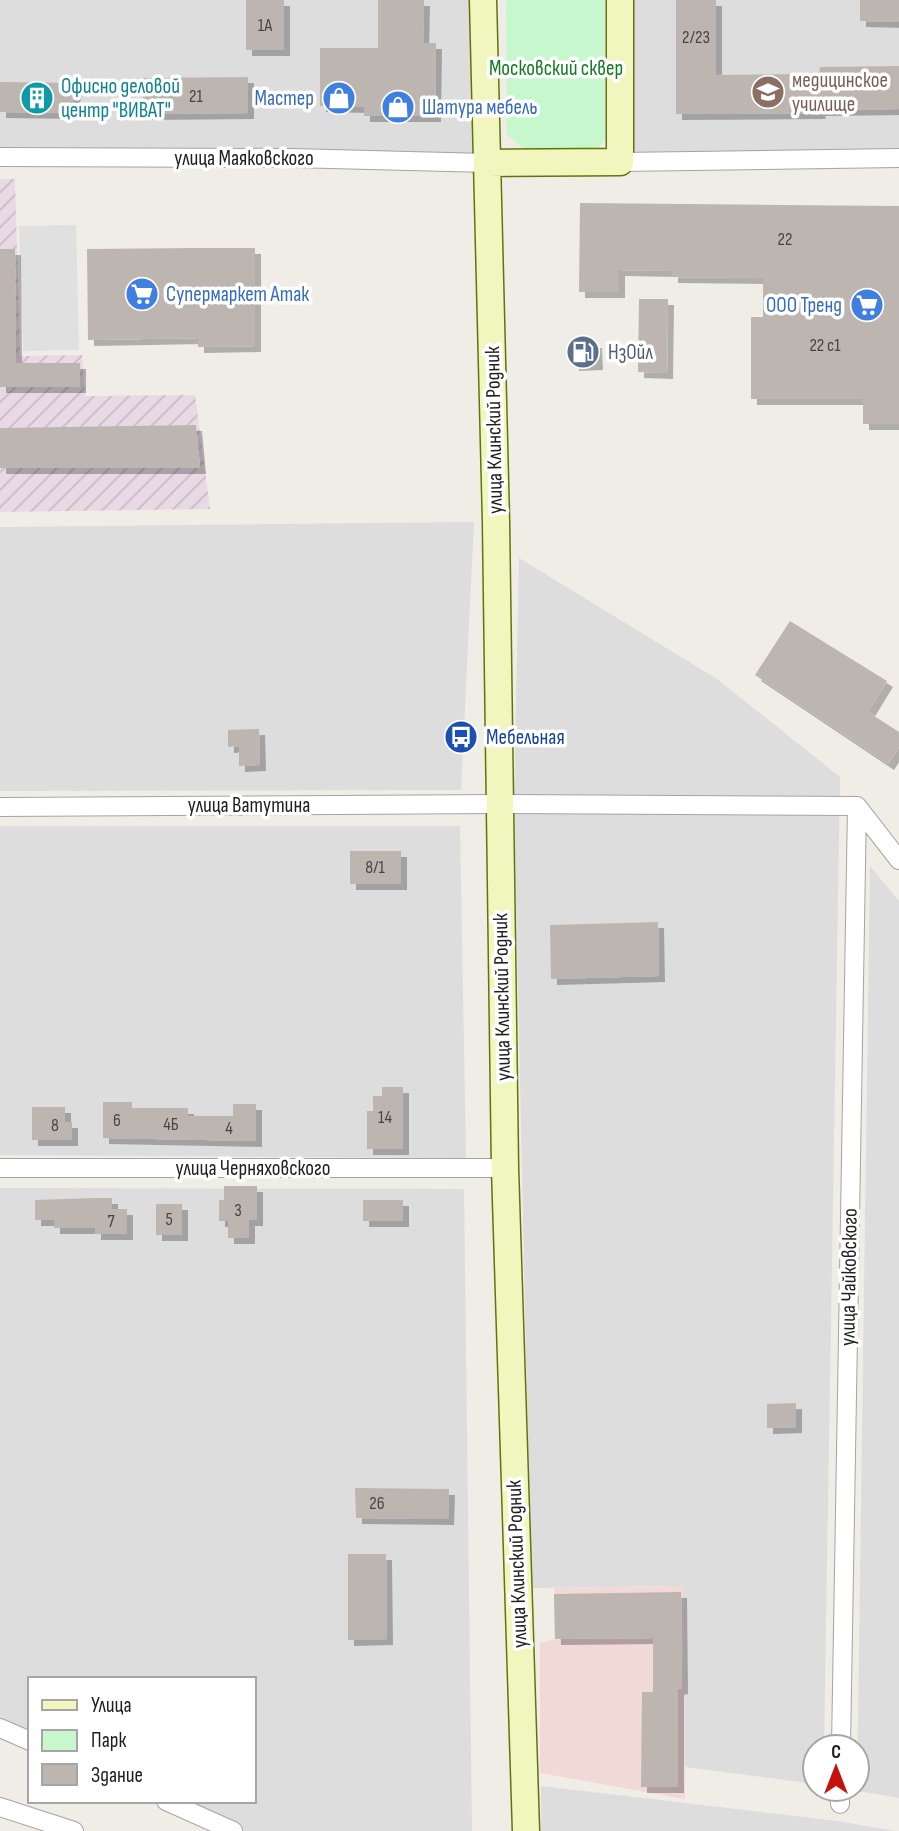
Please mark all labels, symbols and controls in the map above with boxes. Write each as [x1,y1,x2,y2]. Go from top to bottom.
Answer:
house number: 1А [258,15,272,36]
house number: 2/23 [682,27,710,48]
park label: Московский сквер [489,56,623,81]
place label: медицинское училище [792,68,888,117]
school or university icon: медицинское училище [749,73,787,111]
place label: Офисно деловой центр "ВИВАТ" [61,74,180,123]
building icon: Офисно деловой центр "ВИВАТ" [18,79,56,117]
shop icon: Мастер [320,79,358,117]
house number: 21 [189,86,204,107]
place label: Мастер [255,86,314,111]
shop icon: Шатура мебель [379,88,417,126]
place label: Шатура мебель [422,95,538,120]
street label: улица Маяковского [174,146,314,171]
house number: 22 [778,229,792,250]
supermarket icon: Супермаркет Атак [123,275,161,313]
place label: Супермаркет Атак [166,282,309,307]
supermarket icon: ООО Тренд [848,286,886,324]
place label: ООО Тренд [766,293,842,318]
fuel station icon: НзОйл [564,333,602,371]
house number: 22 с1 [809,335,841,356]
place label: НзОйл [608,340,653,365]
street label: улица Клинский Родник [480,346,508,514]
bus stop icon: Мебельная [442,718,480,756]
place label: Мебельная [486,725,565,750]
street label: улица Ватутина [188,793,310,818]
house number: 8/1 [365,857,385,878]
street label: улица Клинский Родник [488,913,516,1081]
house number: 14 [378,1107,392,1128]
house number: 6 [113,1110,121,1131]
house number: 4Б [163,1114,179,1135]
house number: 8 [51,1115,59,1136]
house number: 4 [225,1118,233,1139]
street label: улица Черняховского [176,1156,330,1181]
house number: 3 [234,1200,242,1221]
street label: улица Чайковского [835,1208,863,1346]
house number: 5 [165,1209,173,1230]
house number: 7 [107,1211,115,1232]
street label: улица Клинский Родник [502,1480,532,1648]
house number: 26 [369,1493,385,1514]
legend [28,1677,256,1803]
text: Улица [91,1693,132,1718]
text: Парк [91,1728,126,1753]
north arrow [801,1733,871,1803]
text: С [831,1741,841,1764]
text: Здание [91,1763,143,1788]

